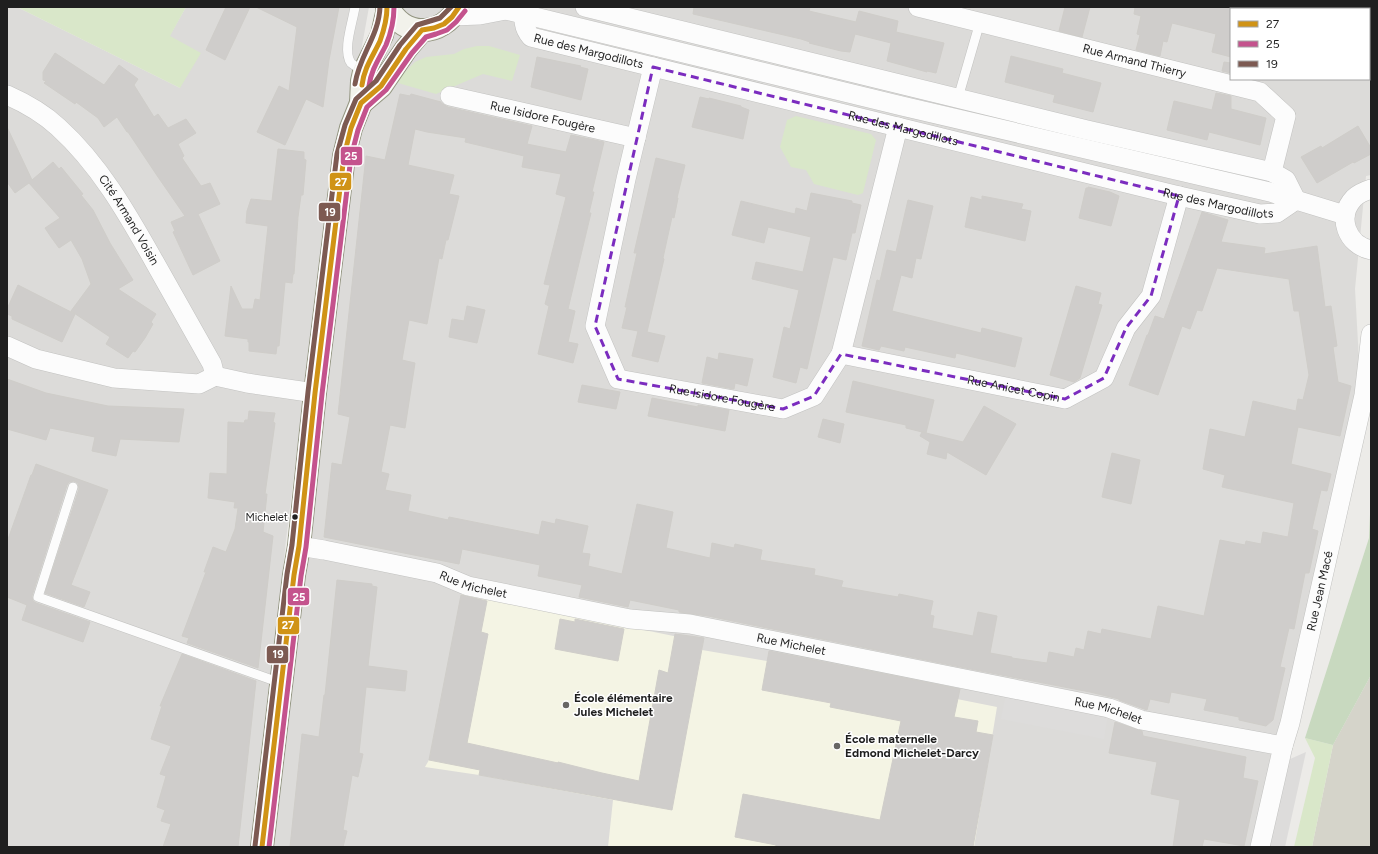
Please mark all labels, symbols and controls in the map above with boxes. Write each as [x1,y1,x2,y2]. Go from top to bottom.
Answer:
legend [1230,8,1370,80]
text: 27 [1266,17,1280,31]
street label: Rue des Margodillots [532,31,645,71]
text: 25 [1266,37,1280,51]
street label: Rue Armand Thierry [1081,41,1188,81]
text: 19 [1266,57,1278,71]
street label: Rue Isidore Fougère [489,98,597,136]
street label: Rue des Margodillots [847,108,960,149]
line badge: 25 [340,146,363,166]
text: 25 [345,150,357,163]
street label: Cité Armand Voisin [96,172,162,268]
line badge: 27 [329,172,352,191]
text: 27 [335,176,347,189]
street label: Rue des Margodillots [1162,185,1274,222]
line badge: 19 [318,202,341,222]
text: 19 [324,206,336,219]
street label: Rue Anicet Copin [966,373,1061,405]
street label: Rue Isidore Fougère [668,381,777,414]
place label: Michelet [245,511,288,524]
marker: Michelet [290,512,300,522]
street label: Rue Jean Macé [1304,549,1336,632]
street label: Rue Michelet [437,568,509,601]
line badge: 25 [287,587,310,606]
text: 25 [293,591,305,604]
line badge: 27 [277,616,300,635]
text: 27 [282,619,294,632]
street label: Rue Michelet [755,631,827,658]
line badge: 19 [266,645,289,664]
text: 19 [272,648,284,661]
place label: École élémentaire Jules Michelet [574,691,673,719]
street label: Rue Michelet [1073,694,1145,727]
marker: École élémentaire Jules Michelet [561,700,571,710]
place label: École maternelle Edmond Michelet-Darcy [845,732,979,760]
marker: École maternelle Edmond Michelet-Darcy [832,741,842,751]

